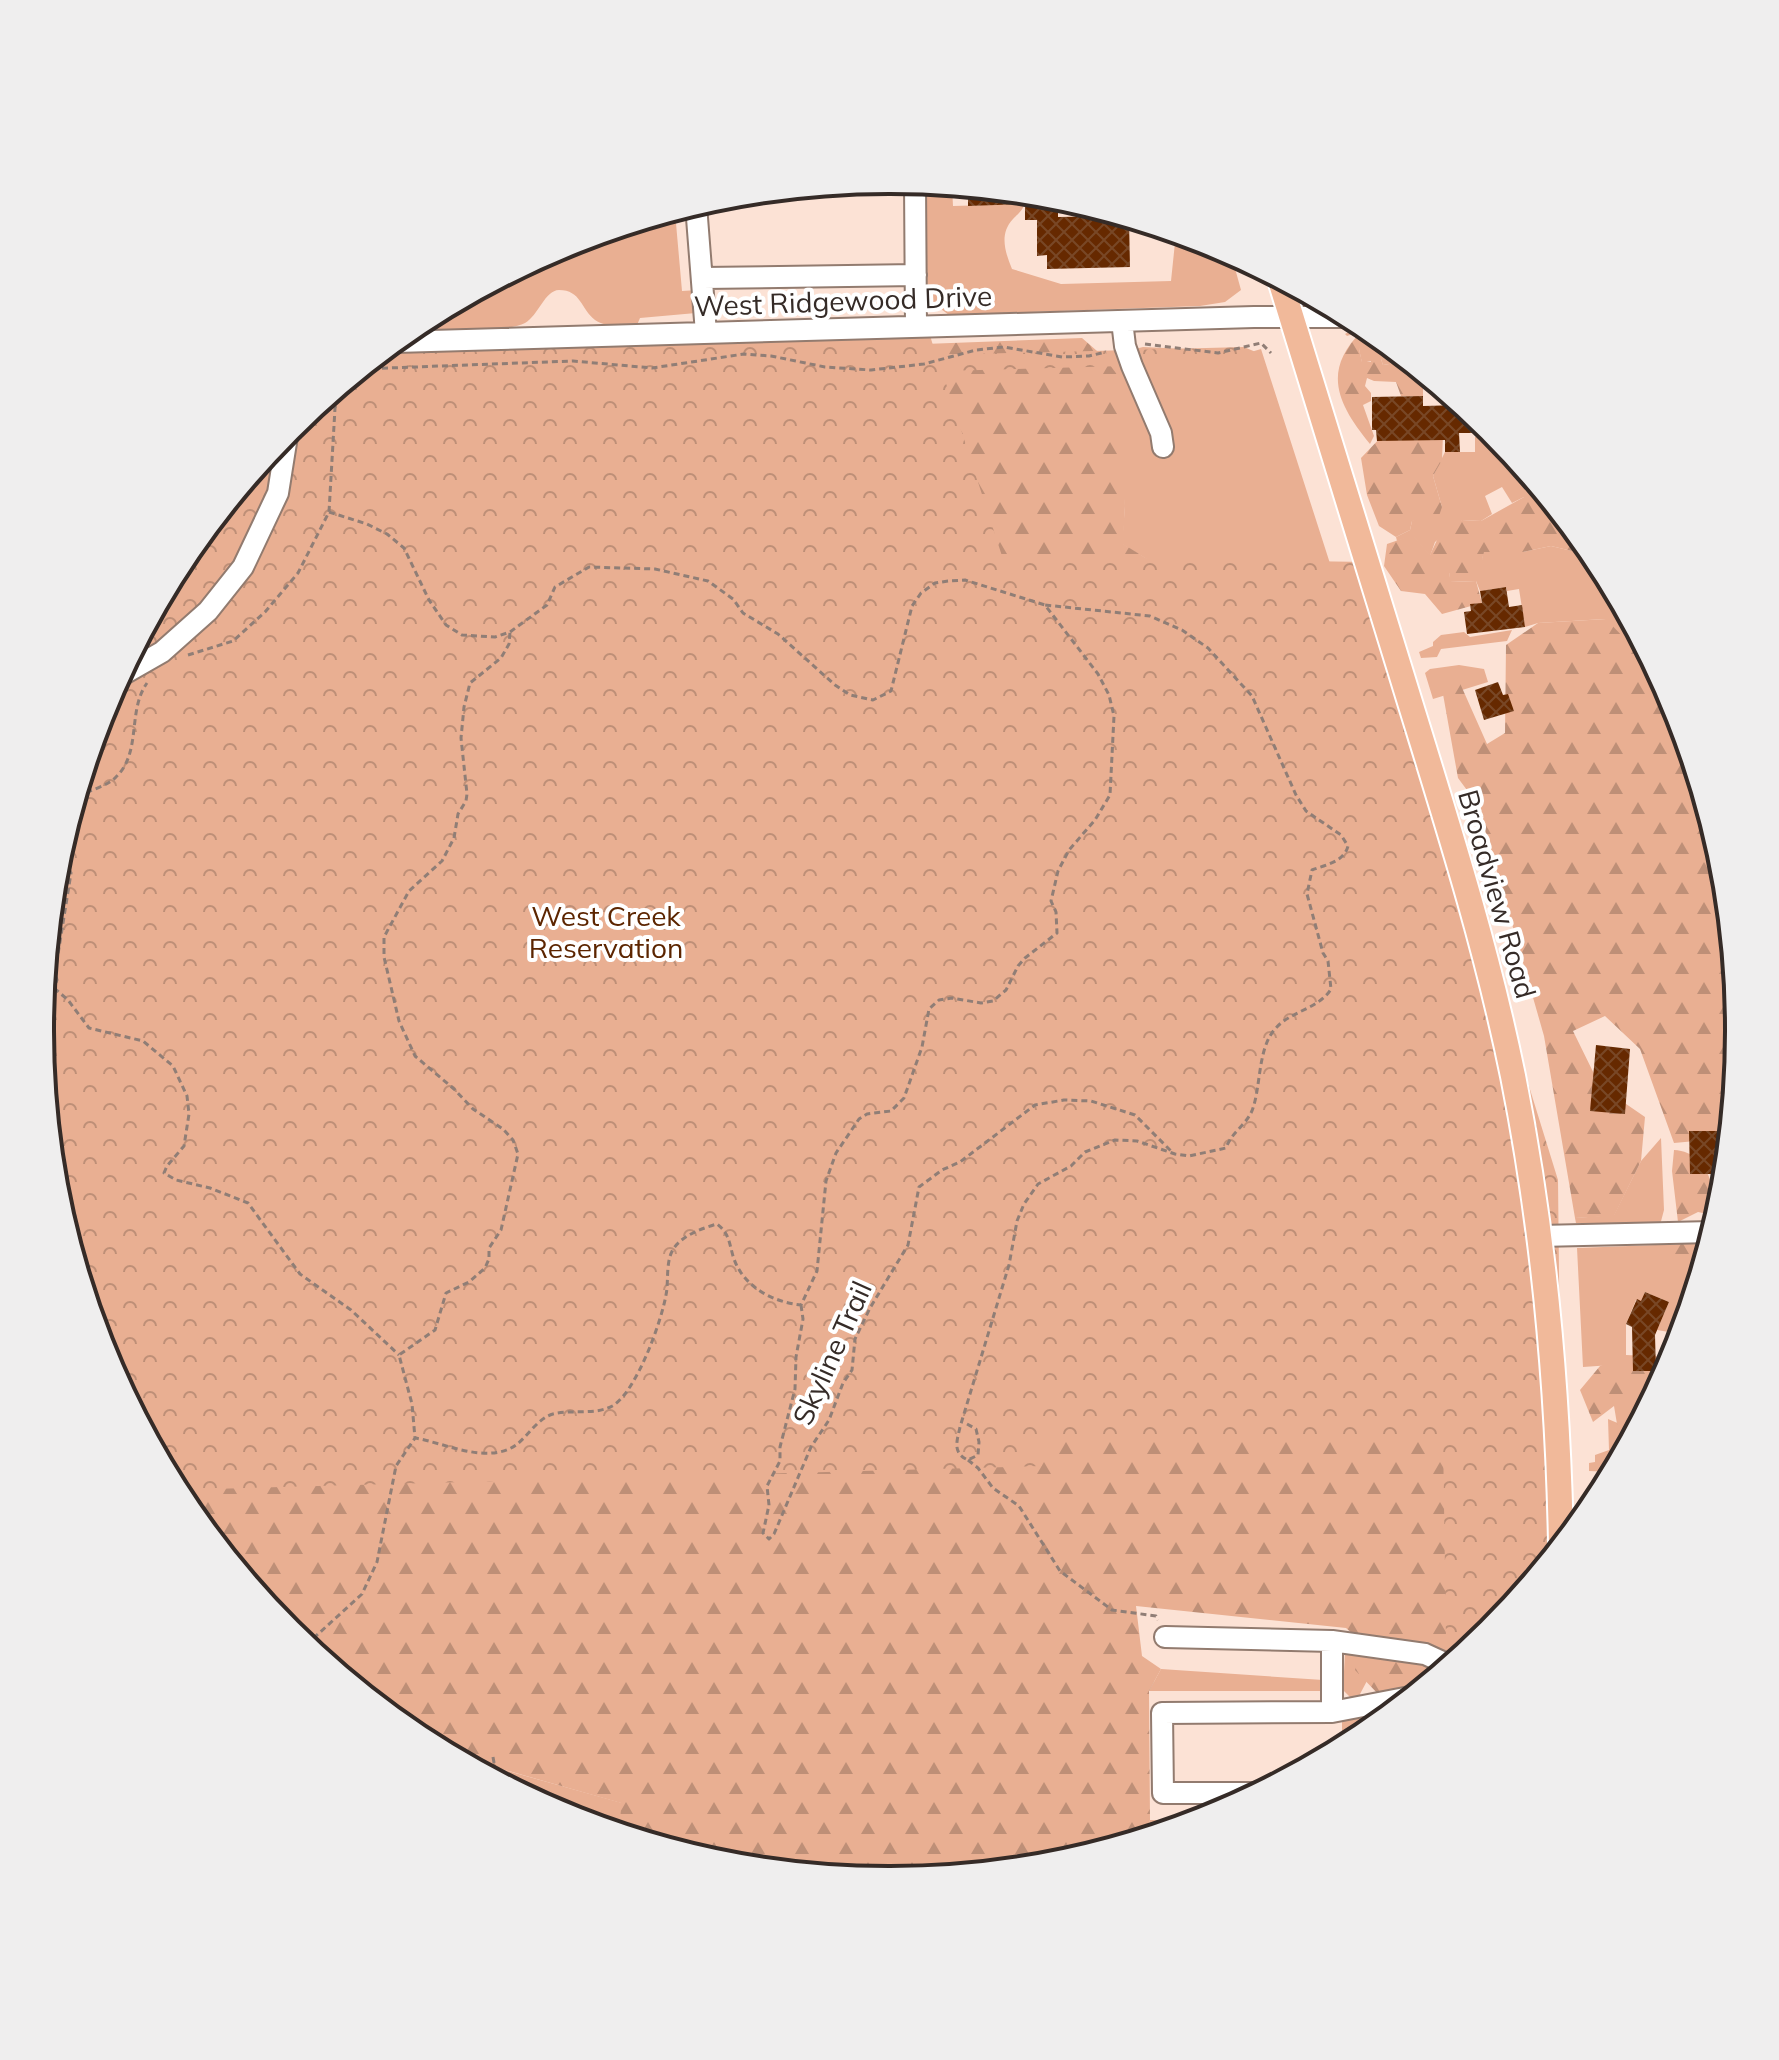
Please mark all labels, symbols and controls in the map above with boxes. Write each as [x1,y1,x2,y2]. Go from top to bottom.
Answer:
street label: West Ridgewood Drive [693,278,993,323]
street label: Broadview Road [1451,785,1544,1002]
park label: West Creek Reservation [529,898,683,965]
street label: Skyline Trail [784,1276,879,1430]

